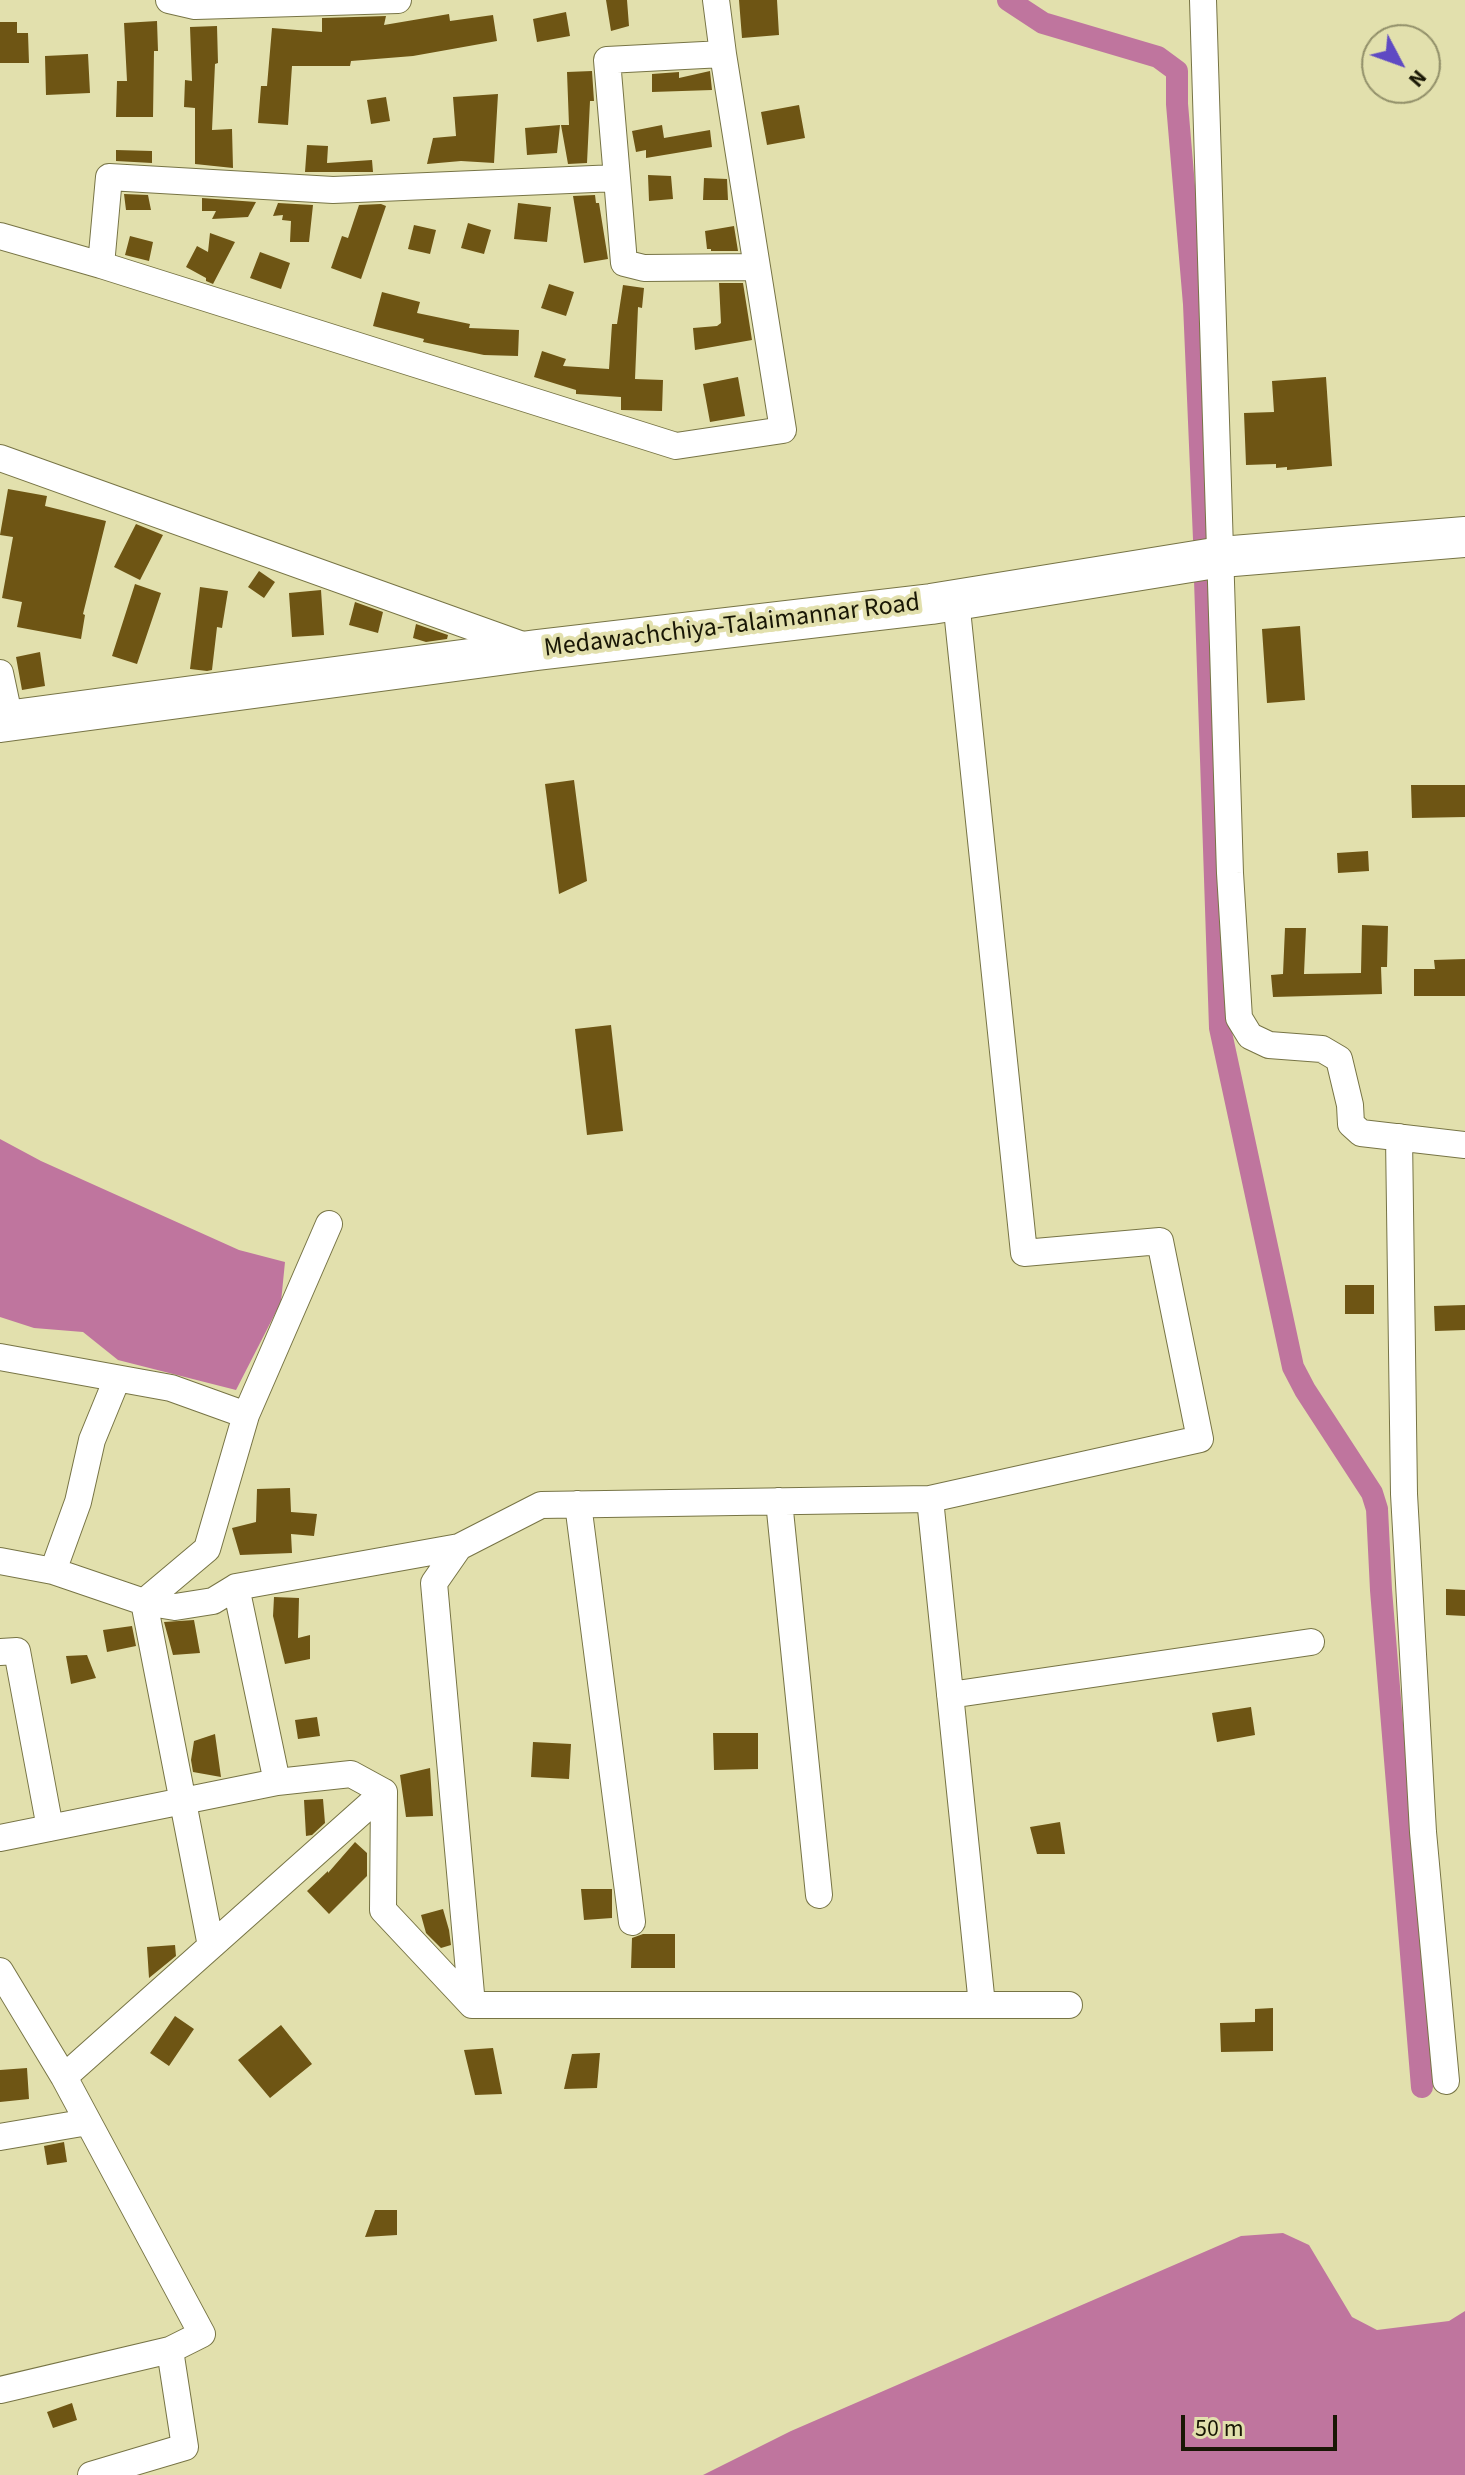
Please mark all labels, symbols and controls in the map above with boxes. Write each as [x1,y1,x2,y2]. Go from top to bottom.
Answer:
north arrow [1361,24,1441,104]
text: N [1401,62,1434,94]
street label: Medawachchiya-Talaimannar Road [542,588,922,666]
scale bar [1185,2399,1341,2449]
text: 50 m [1195,2411,1244,2446]

